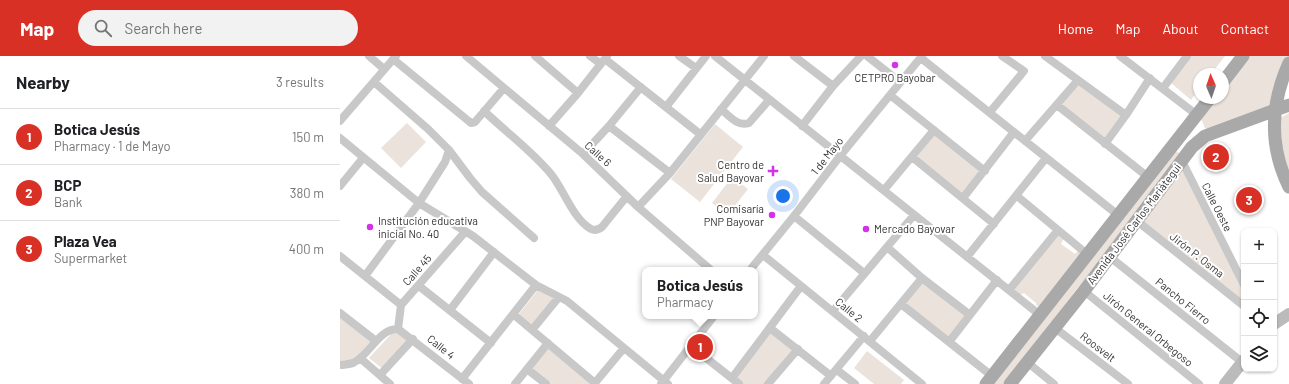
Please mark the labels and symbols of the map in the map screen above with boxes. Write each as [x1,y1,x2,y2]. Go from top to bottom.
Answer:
marker: CETPRO Bayobar [890,60,900,70]
north arrow [1193,68,1229,104]
place label: CETPRO Bayobar [855,71,935,84]
street label: 1 de Mayo [808,134,845,177]
street label: Calle 6 [582,138,614,169]
pin: 2 [1203,142,1229,172]
place label: Centro de Salud Bayovar [698,158,764,184]
street label: Avenida José Carlos Mariátegui [1084,161,1183,287]
marker: Centro de Salud Bayovar [767,165,779,177]
street label: Calle Oeste [1200,180,1235,233]
pin: 3 [1236,185,1262,215]
your location [773,186,793,206]
place label: Comisaría PNP Bayovar [704,202,764,228]
marker: Comisaría PNP Bayovar [767,210,777,220]
place label: Institución educativa inicial No. 40 [378,214,478,240]
marker: Institución educativa inicial No. 40 [365,222,375,232]
place label: Mercado Bayovar [874,222,955,235]
marker: Mercado Bayovar [861,224,871,234]
street label: Jirón P. Osma [1168,229,1227,280]
street label: Calle 45 [400,251,434,288]
street label: Pancho Fierro [1153,275,1213,327]
street label: Jirón General Orbegoso [1101,288,1196,369]
street label: Calle 2 [833,295,866,325]
street label: Roosvelt [1078,329,1118,364]
street label: Calle 4 [425,332,458,362]
pin: 1 [687,332,713,362]

